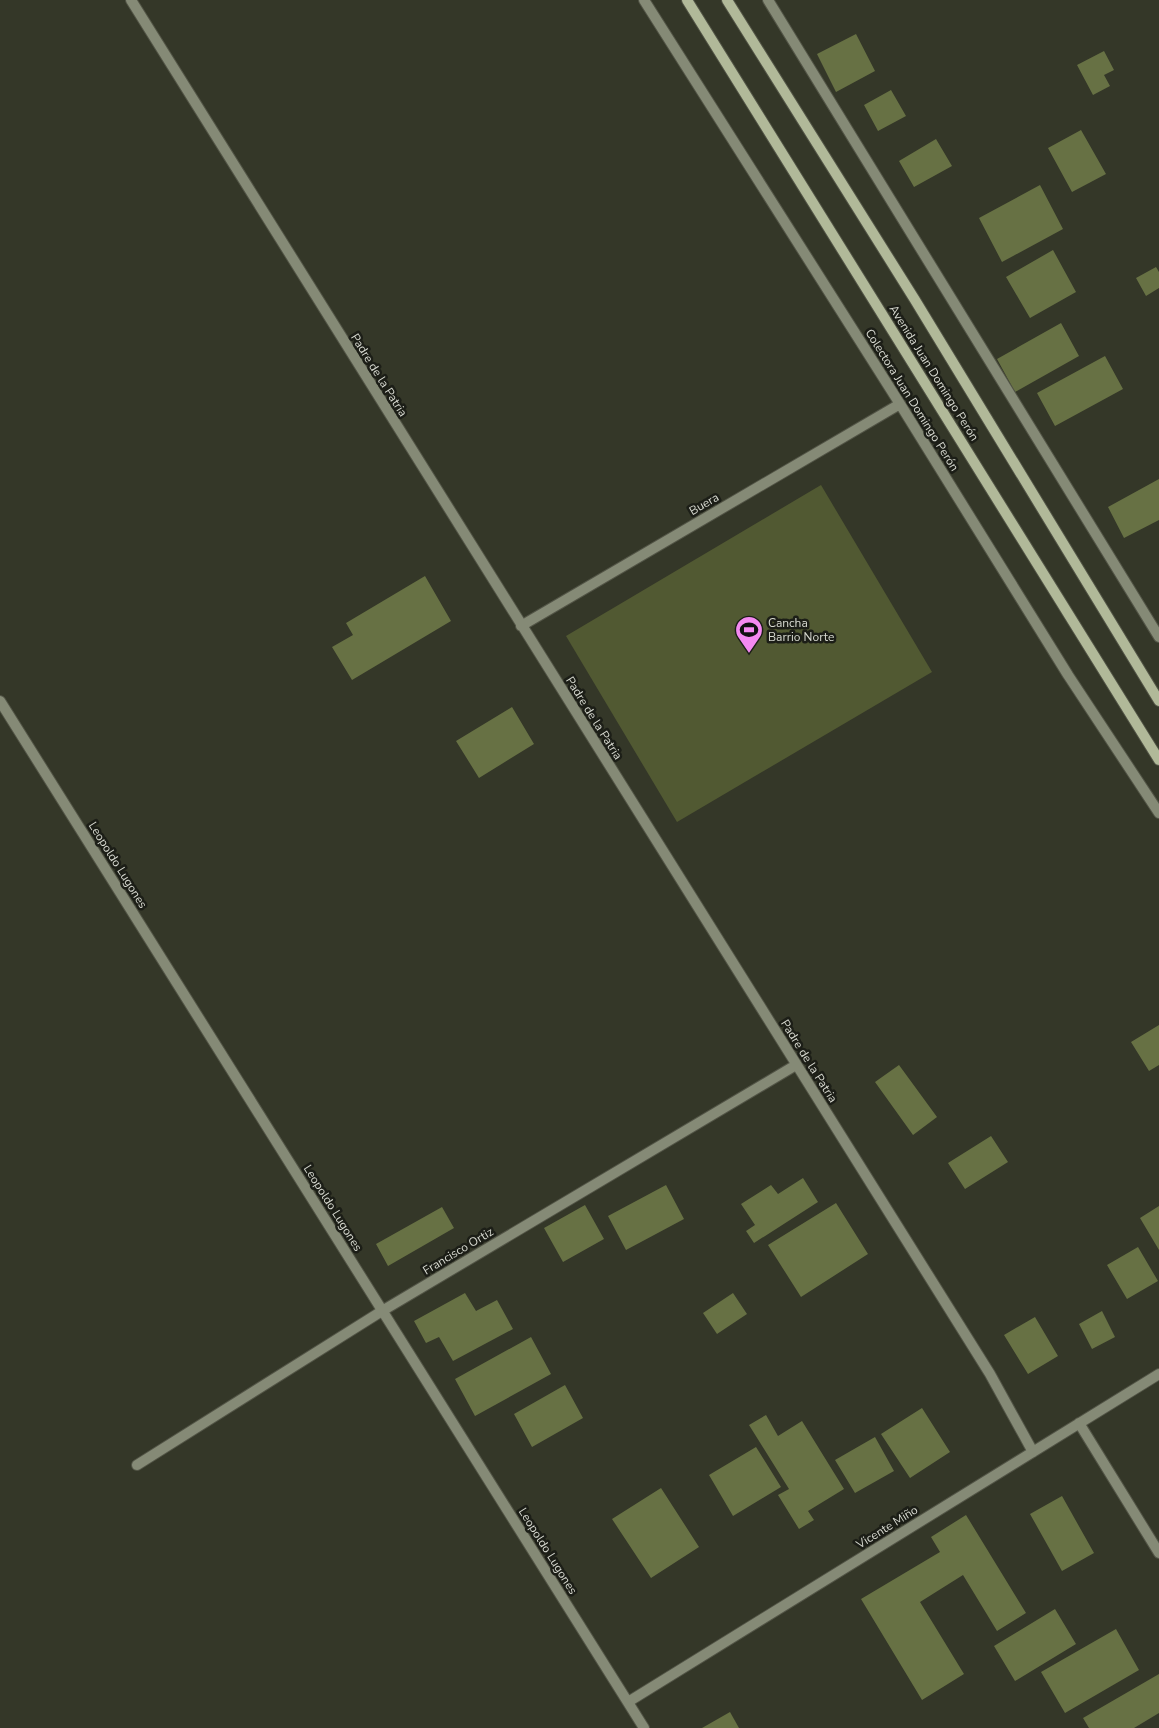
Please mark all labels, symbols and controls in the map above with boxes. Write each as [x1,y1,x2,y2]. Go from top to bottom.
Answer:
street label: Avenida Juan Domingo Perón [885,302,983,444]
street label: Colectora Juan Domingo Perón [862,326,962,474]
street label: Padre de la Patria [347,330,411,420]
street label: Buera [686,489,722,519]
sports icon: Cancha Barrio Norte [734,615,764,654]
place label: Cancha Barrio Norte [768,615,834,645]
street label: Padre de la Patria [562,673,626,763]
street label: Leopoldo Lugones [85,819,151,912]
street label: Padre de la Patria [777,1016,841,1106]
street label: Leopoldo Lugones [300,1162,366,1255]
street label: Francisco Ortiz [420,1223,497,1278]
street label: Vicente Miño [852,1502,921,1553]
street label: Leopoldo Lugones [515,1505,581,1598]

